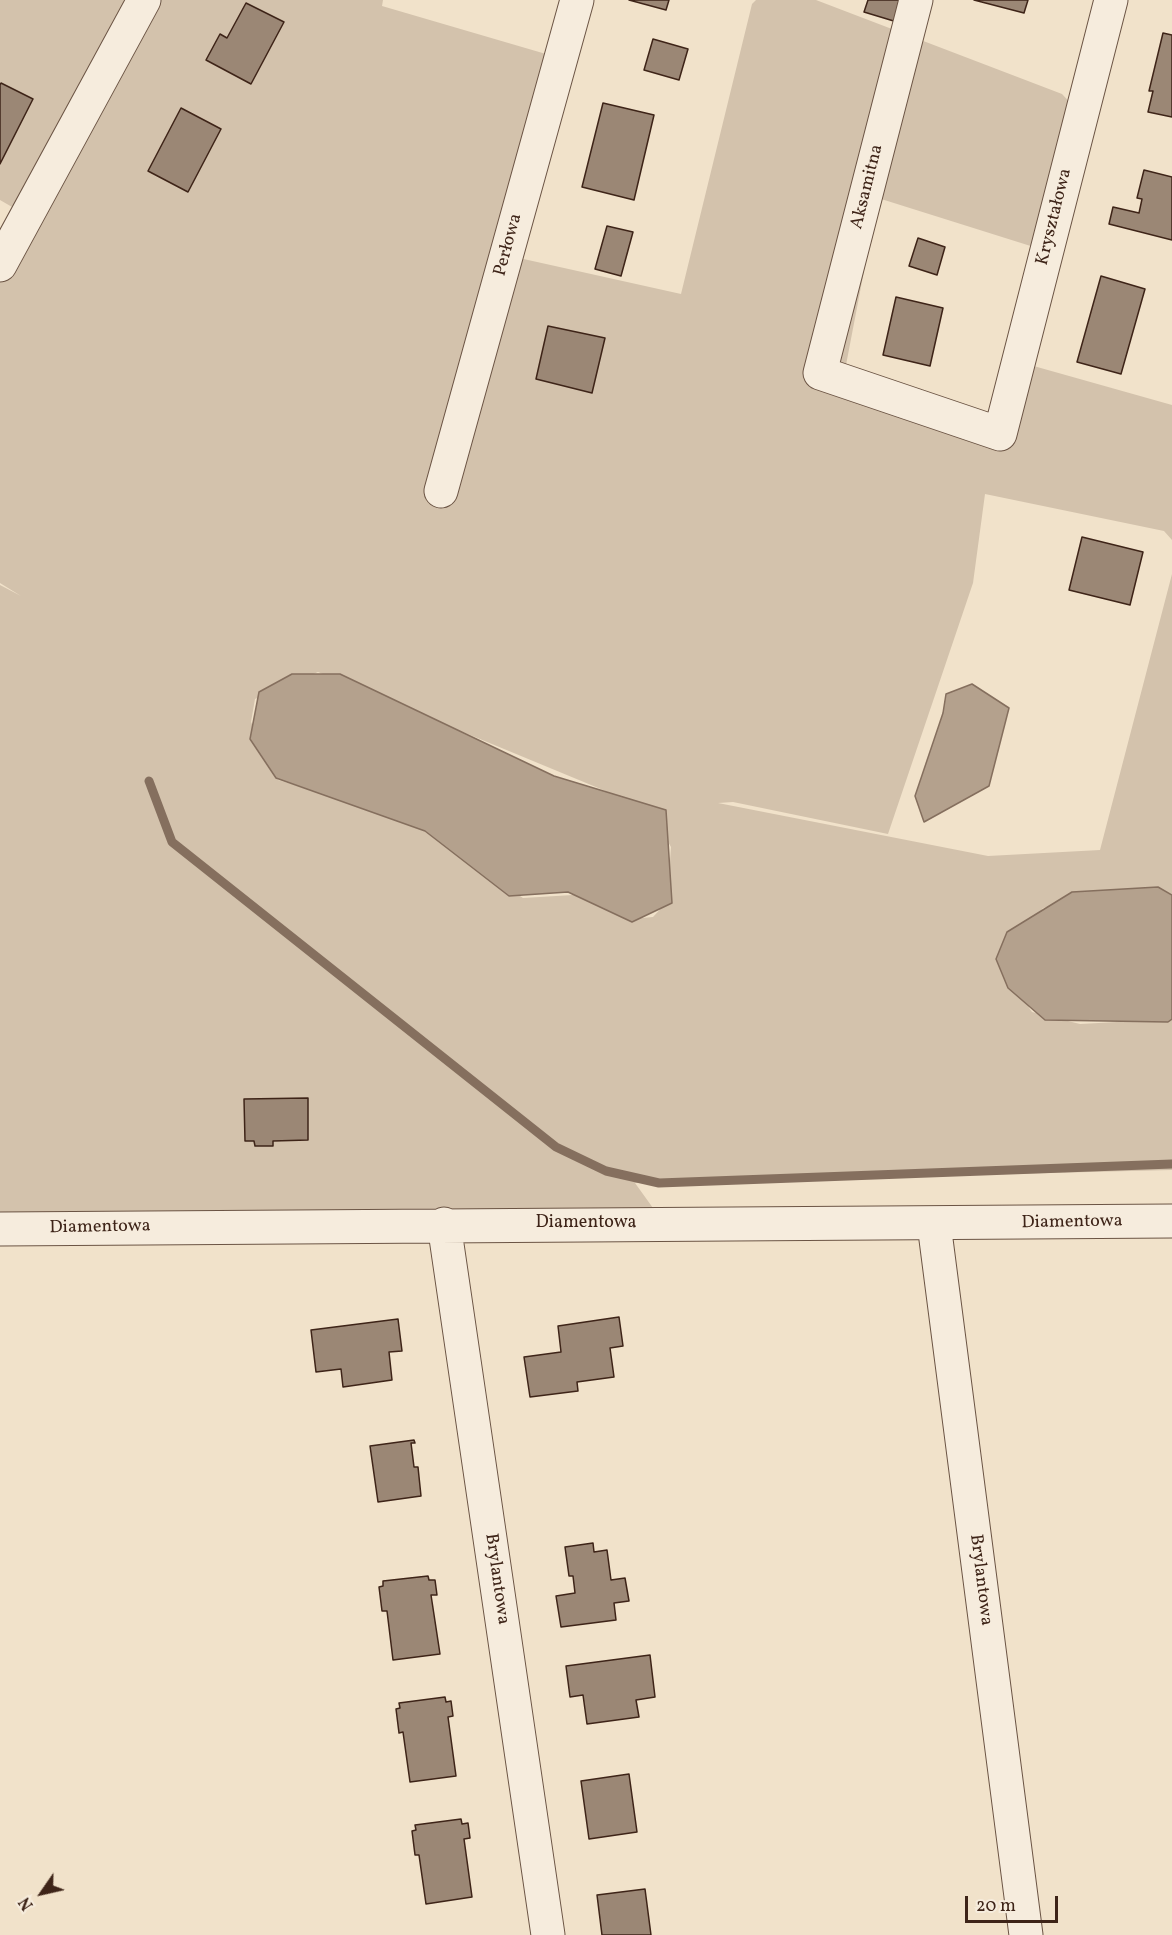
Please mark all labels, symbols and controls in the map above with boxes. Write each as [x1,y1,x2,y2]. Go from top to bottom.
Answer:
street label: Aksamitna [847,142,889,232]
street label: Kryształowa [1033,166,1077,268]
street label: Perłowa [490,211,528,279]
street label: Diamentowa [1021,1211,1123,1235]
street label: Diamentowa [535,1213,637,1235]
street label: Diamentowa [49,1216,151,1240]
street label: Brylantowa [479,1532,513,1626]
street label: Brylantowa [964,1533,996,1627]
north arrow [12,1863,72,1923]
scale bar [968,1884,1061,1922]
text: N [15,1892,39,1914]
text: 20 m [976,1894,1016,1919]

